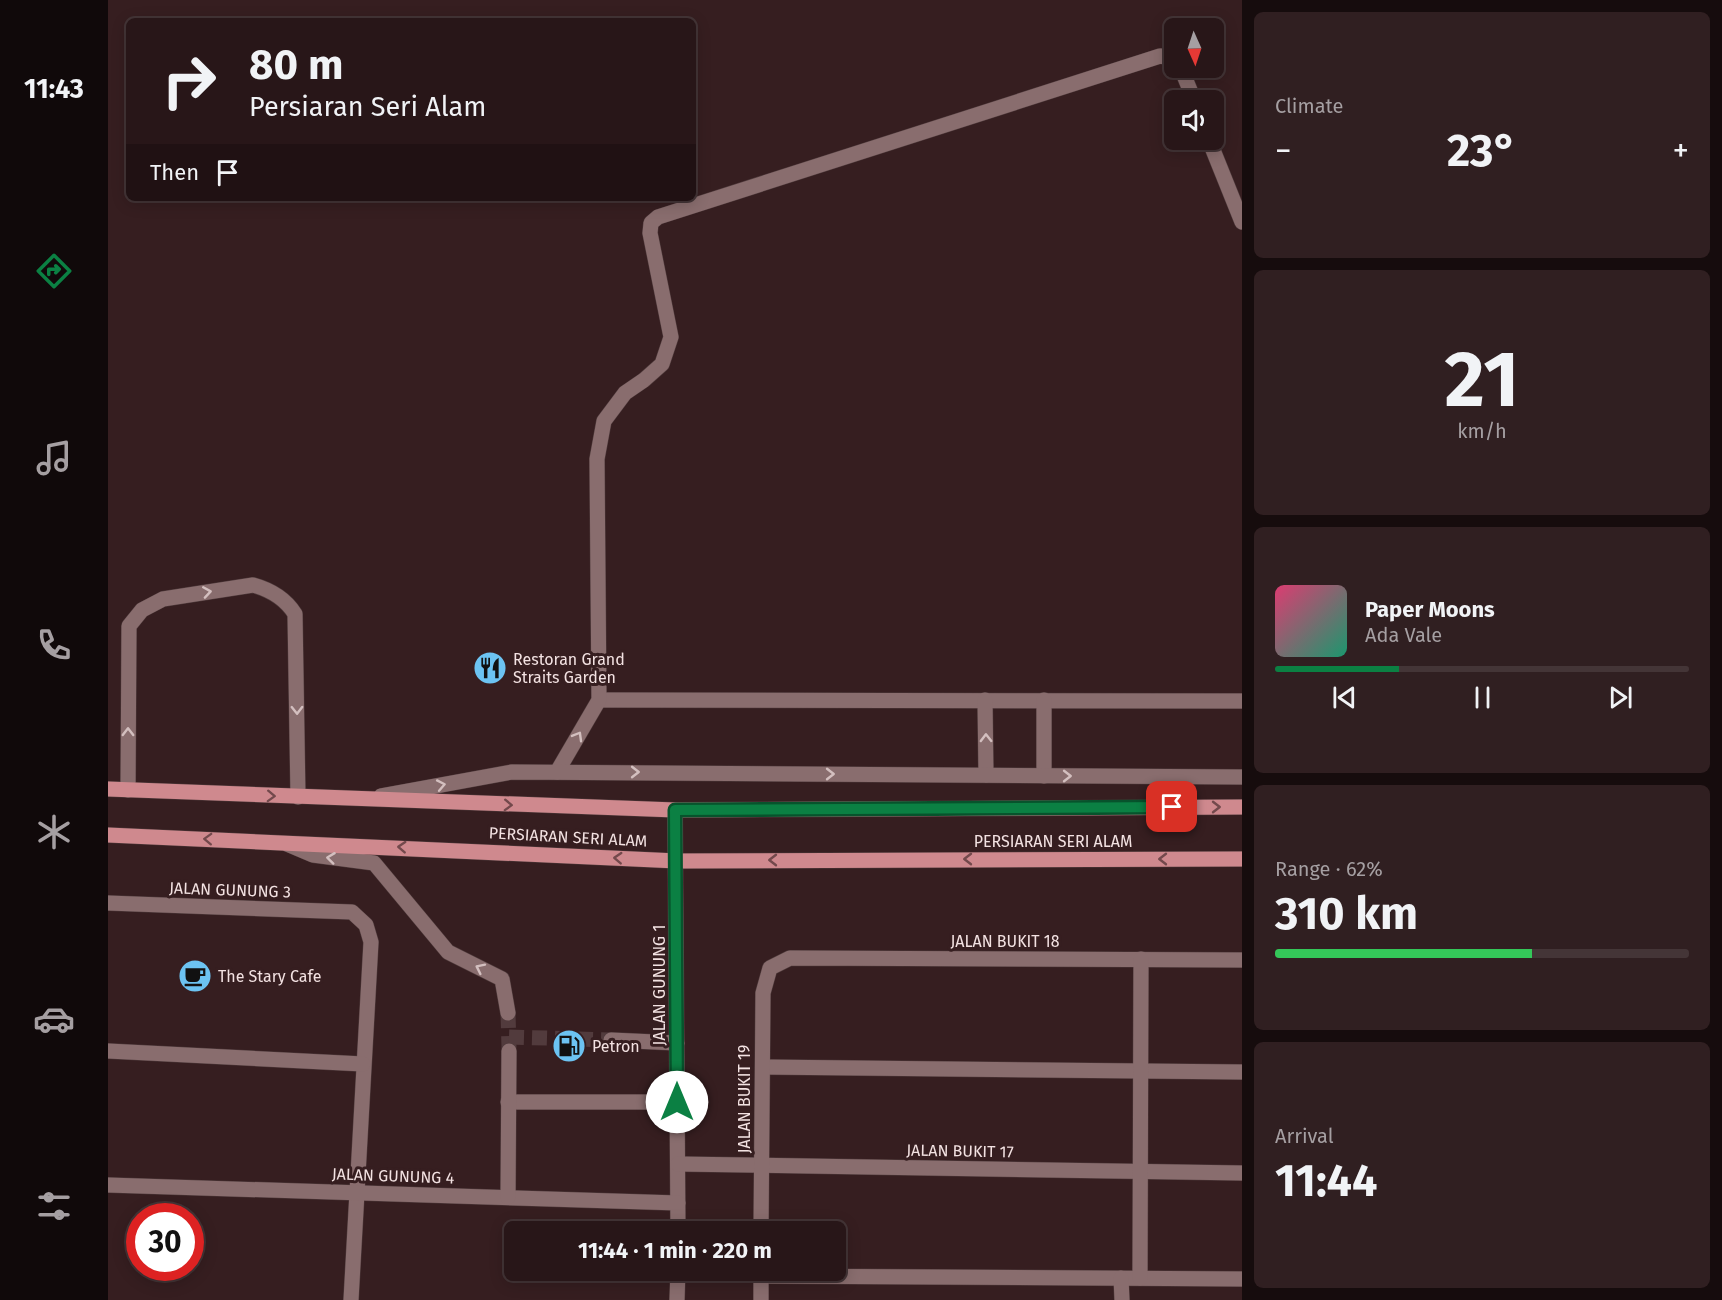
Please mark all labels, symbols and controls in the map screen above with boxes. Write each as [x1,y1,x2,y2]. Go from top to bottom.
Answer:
north arrow [1164,18,1224,78]
map controls [1164,18,1224,150]
text: 80 m [249,40,343,90]
icon: right [150,42,228,120]
text: 11:43 [24,73,84,105]
button: sound [1164,90,1224,150]
text: Persiaran Seri Alam [249,91,486,123]
text: Climate [1275,94,1343,118]
text: 23° [1447,124,1517,178]
text: − [1275,131,1292,171]
text: + [1673,131,1689,171]
icon: arrive [211,156,244,189]
text: Then [150,159,199,186]
icon: directions [33,250,75,292]
text: 21 [1445,333,1519,427]
text: km/h [1457,419,1507,443]
icon: music [33,437,75,479]
one-way arrow [203,586,212,598]
text: Paper Moons [1365,596,1495,623]
text: Ada Vale [1365,623,1442,647]
icon: phone [33,624,75,666]
restaurant icon: Restoran Grand Straits Garden [472,650,508,686]
place label: Restoran Grand Straits Garden [513,650,625,687]
icon: previous [1328,681,1361,714]
icon: pause [1466,681,1499,714]
icon: next [1604,681,1637,714]
one-way arrow [290,705,303,714]
one-way arrow [122,727,134,736]
one-way arrow [571,732,582,742]
one-way arrow [980,733,992,742]
one-way arrow [630,766,639,779]
one-way arrow [825,768,834,780]
one-way arrow [1062,770,1071,782]
one-way arrow [436,779,446,792]
pin [1146,781,1197,832]
one-way arrow [267,789,276,802]
icon: arrive [1155,790,1188,823]
one-way arrow [504,798,513,811]
one-way arrow [1212,801,1221,813]
icon: climate [33,811,75,853]
street label: PERSIARAN SERI ALAM [488,823,648,851]
street label: PERSIARAN SERI ALAM [974,832,1132,851]
one-way arrow [203,833,212,846]
one-way arrow [398,840,407,853]
one-way arrow [614,851,623,864]
one-way arrow [327,852,336,864]
one-way arrow [963,853,972,865]
one-way arrow [1158,853,1167,865]
one-way arrow [768,854,777,866]
text: Range · 62% [1275,857,1383,881]
street label: JALAN GUNUNG 3 [169,878,291,902]
text: 310 km [1275,887,1418,941]
street label: JALAN GUNUNG 1 [650,925,669,1045]
street label: JALAN BUKIT 18 [950,932,1060,951]
cafe icon: The Stary Cafe [177,958,213,994]
one-way arrow [475,964,486,976]
place label: The Stary Cafe [218,967,321,986]
icon: car [33,998,75,1040]
fuel station icon: Petron [551,1028,587,1064]
place label: Petron [592,1037,640,1056]
street label: JALAN BUKIT 19 [735,1045,754,1153]
position arrow [645,1070,709,1134]
text: Arrival [1275,1124,1334,1148]
street label: JALAN BUKIT 17 [906,1141,1014,1161]
text: 11:44 [1275,1154,1377,1208]
street label: JALAN GUNUNG 4 [332,1164,455,1188]
icon: filters [33,1185,75,1227]
speed limit sign: 30 [126,1203,204,1281]
text: 11:44 · 1 min · 220 m [578,1237,772,1264]

